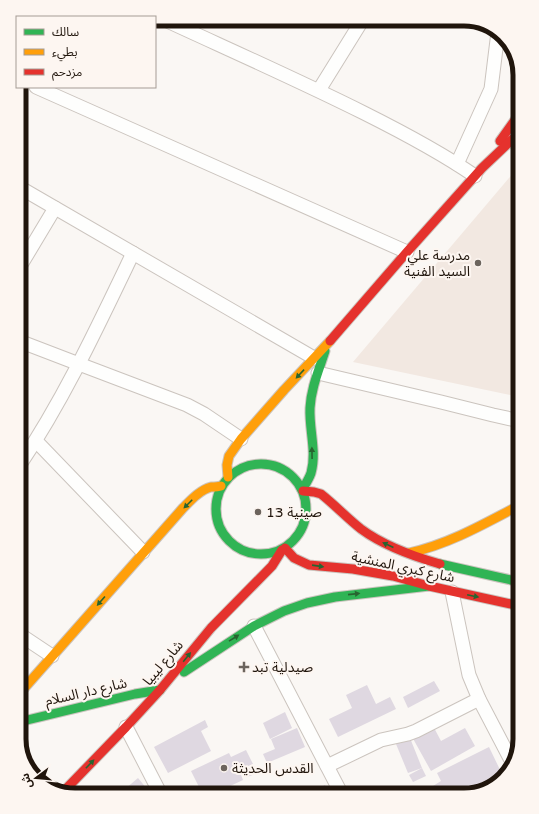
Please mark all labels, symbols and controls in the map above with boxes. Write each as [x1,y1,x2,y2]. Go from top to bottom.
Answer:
legend [16,16,156,88]
text: سالك [52,25,79,39]
text: بطيء [52,45,78,62]
text: مزدحم [52,65,82,81]
place label: مدرسة علي السيد الفنية [404,247,470,280]
marker: مدرسة علي السيد الفنية [473,258,483,268]
one-way arrow [295,369,304,379]
one-way arrow [309,446,315,459]
one-way arrow [183,499,193,509]
place label: صينية 13 [266,504,322,521]
marker: صينية 13 [253,507,263,517]
one-way arrow [383,542,394,548]
street label: شارع كبري المنشية [349,548,456,588]
one-way arrow [312,563,324,569]
one-way arrow [348,591,361,597]
one-way arrow [466,594,479,600]
one-way arrow [97,596,106,606]
one-way arrow [228,635,240,642]
street label: شارع ليبيا [139,637,188,690]
one-way arrow [182,652,191,663]
place label: صيدلية تبد [252,659,313,676]
marker: صيدلية تبد [239,662,249,672]
street label: شارع دار السلام [43,674,129,712]
north arrow [16,758,56,798]
one-way arrow [86,759,95,770]
place label: القدس الحديثة [232,760,313,777]
marker: القدس الحديثة [219,763,229,773]
text: ش [19,772,35,790]

